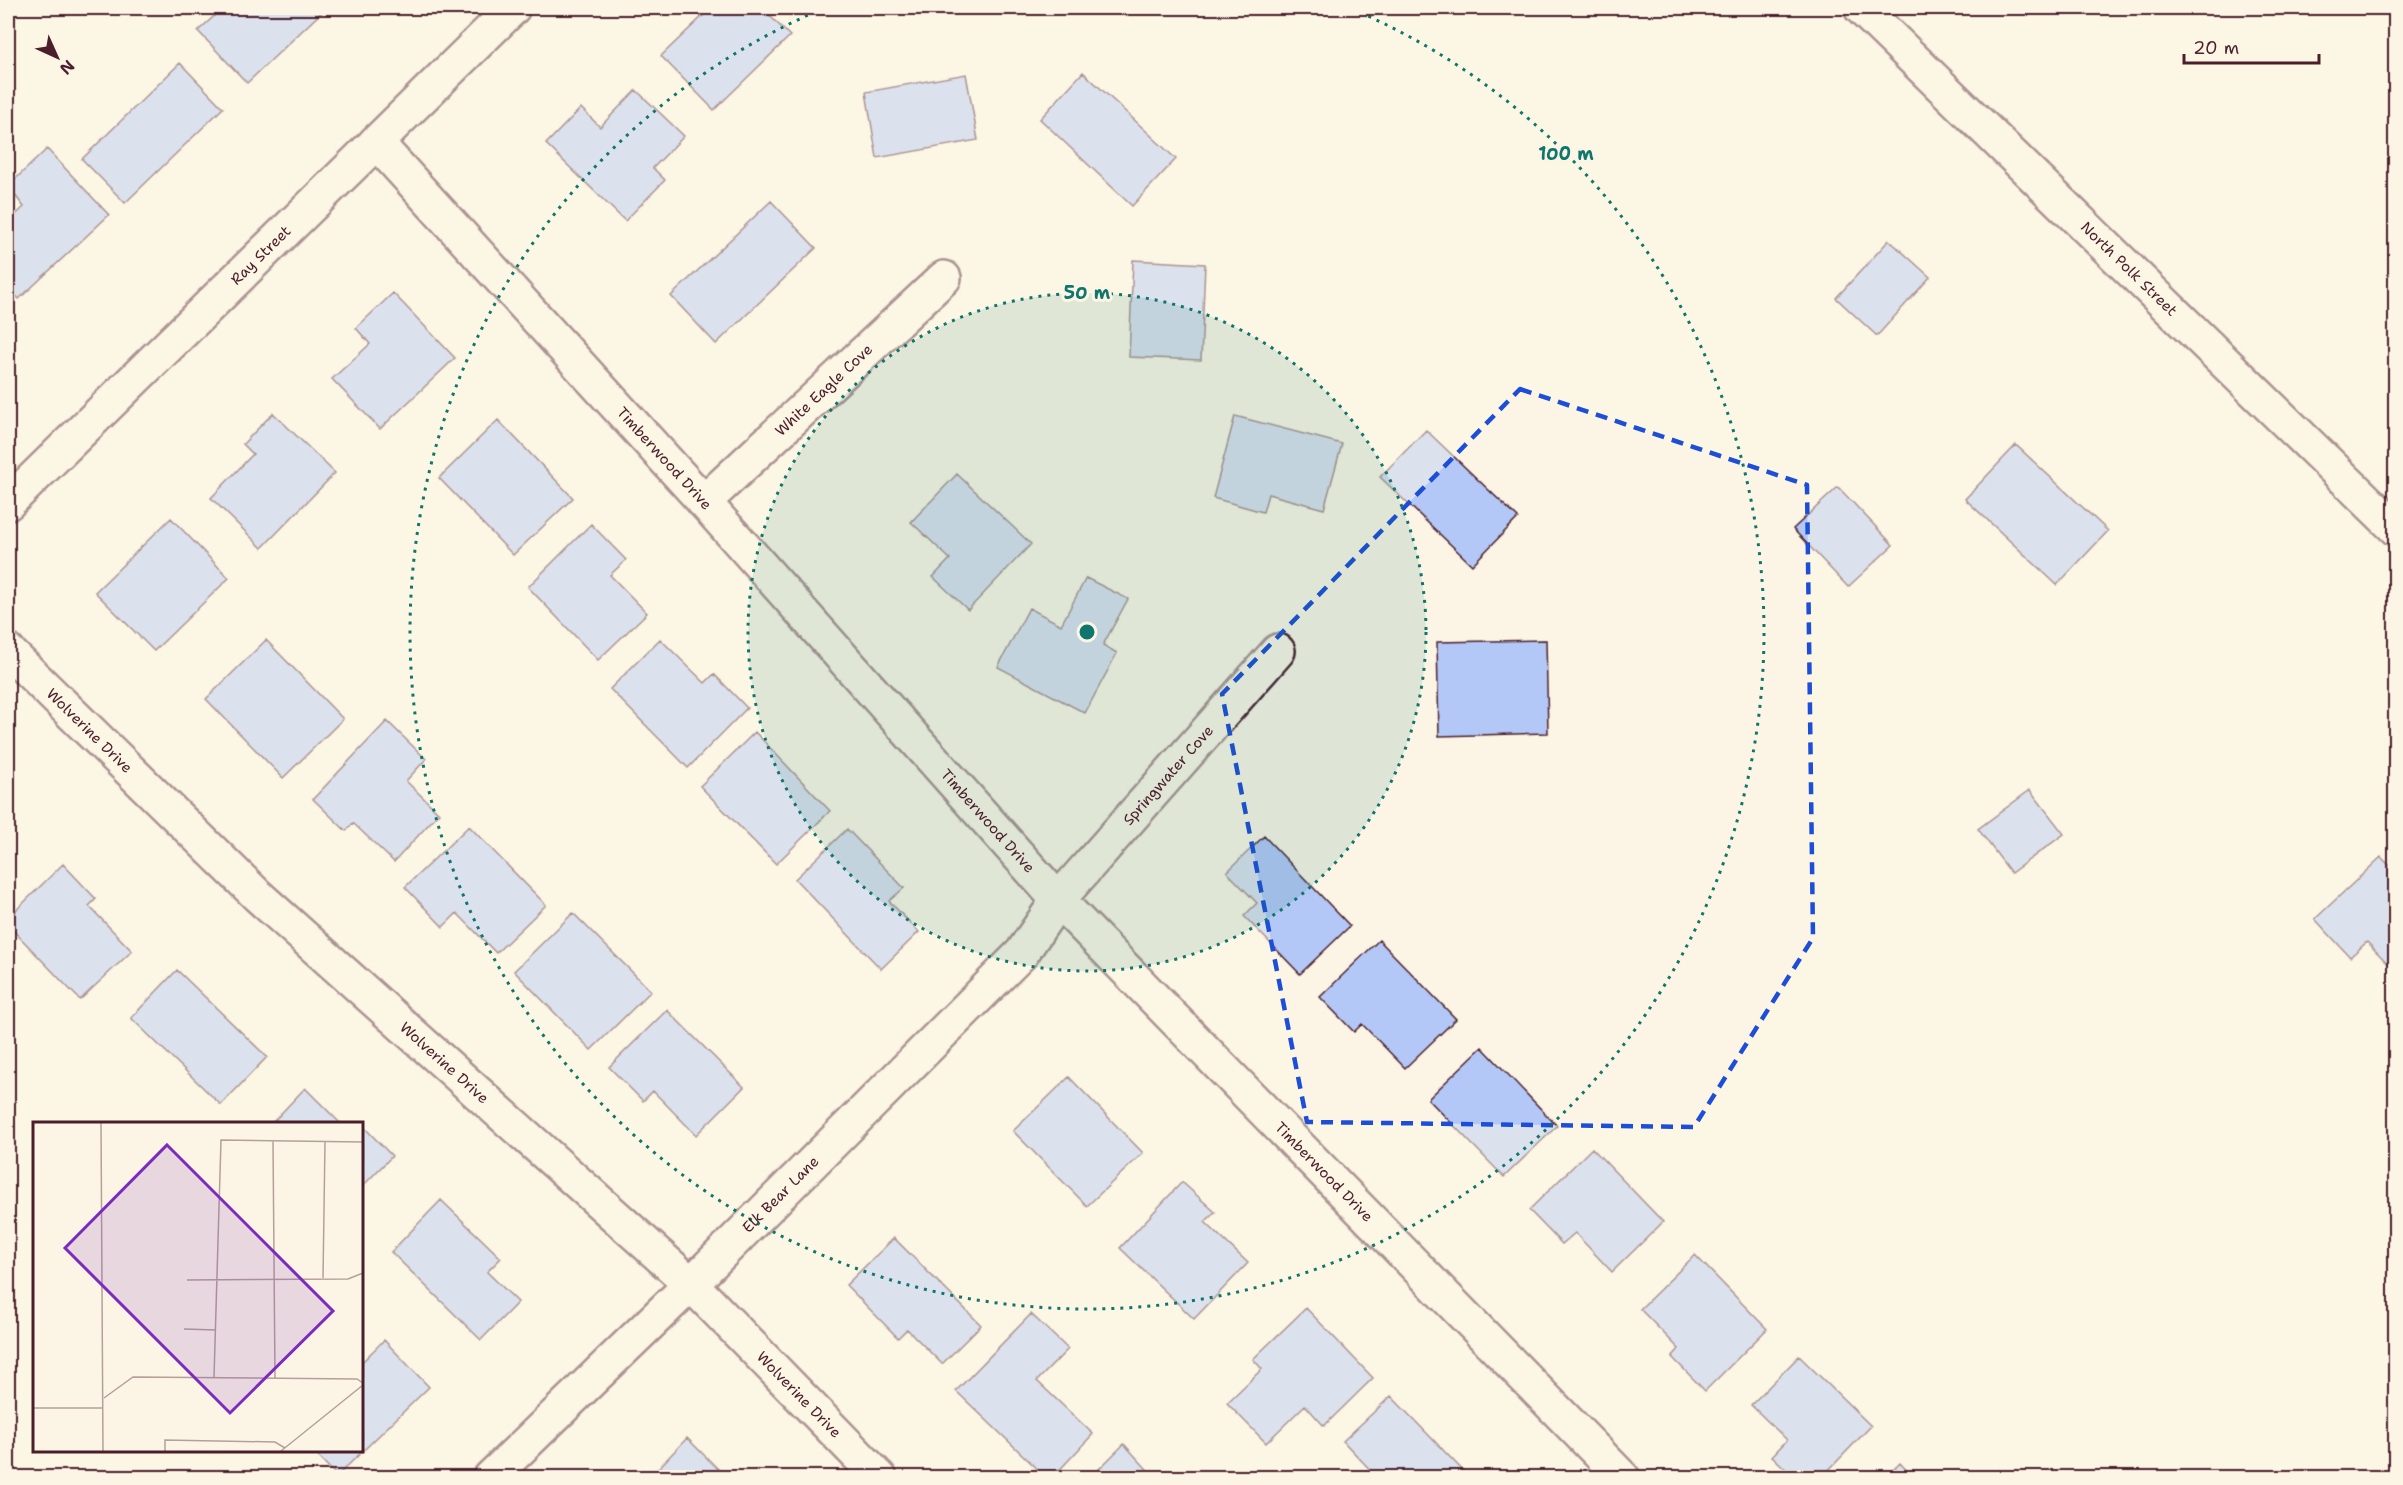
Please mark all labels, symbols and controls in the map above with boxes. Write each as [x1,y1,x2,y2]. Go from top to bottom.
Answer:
north arrow [27,27,87,87]
scale bar [2184,27,2319,65]
text: 20 m [2193,36,2239,60]
text: N [55,55,79,79]
text: 100 m [1538,142,1594,166]
street label: North Polk Street [2076,217,2182,321]
street label: Ray Street [226,221,295,289]
text: 50 m [1064,281,1111,305]
street label: White Eagle Cove [771,340,877,441]
street label: Timberwood Drive [612,403,716,514]
centre of rings [1077,622,1097,642]
street label: Wolverine Drive [42,684,137,778]
street label: Springwater Cove [1118,721,1218,830]
street label: Timberwood Drive [936,765,1039,877]
street label: Wolverine Drive [395,1017,493,1108]
street label: Timberwood Drive [1270,1118,1377,1226]
inset map [33,1122,363,1452]
street label: Elk Bear Lane [738,1152,823,1237]
street label: Wolverine Drive [752,1347,846,1442]

